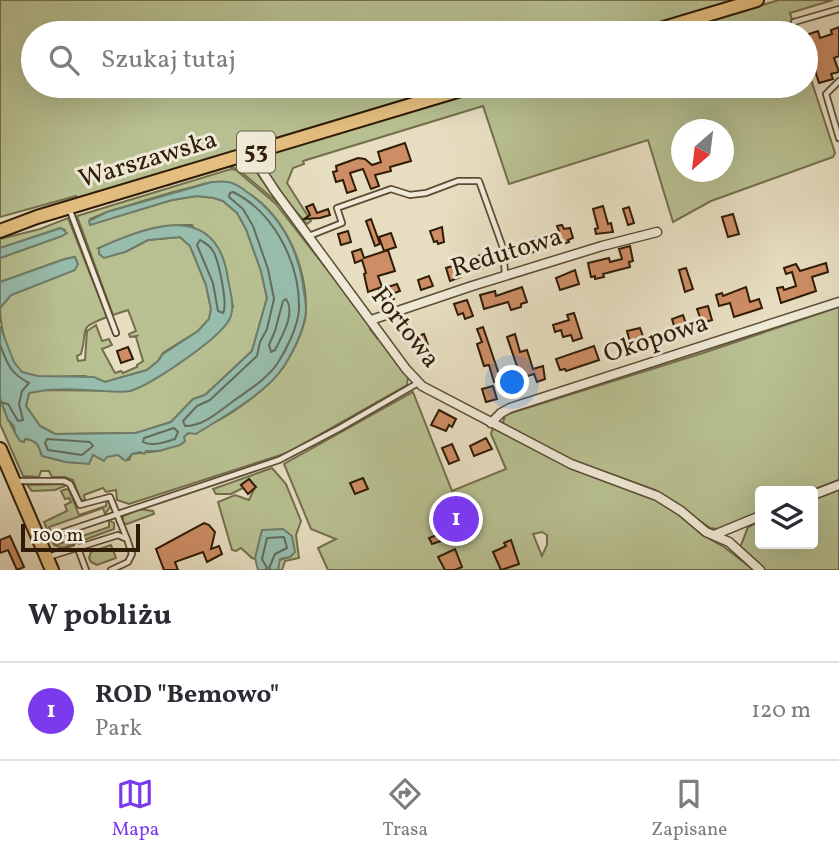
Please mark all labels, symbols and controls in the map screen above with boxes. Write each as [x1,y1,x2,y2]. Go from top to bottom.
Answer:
search box [21,21,818,98]
icon: search [45,41,83,79]
text: Szukaj tutaj [101,42,236,78]
north arrow [671,119,734,182]
street label: Warszawska [74,122,222,198]
road number: 53 [237,132,275,172]
street label: Redutowa [447,219,567,287]
street label: Fortowa [362,280,448,376]
street label: Okopowa [599,305,713,373]
your location [495,365,529,399]
map controls [755,486,818,549]
button: layers [755,486,818,549]
pin: 1 [433,493,479,545]
scale bar [21,521,140,553]
text: 100 m [32,523,83,549]
text: W pobliżu [28,595,171,637]
text: ROD "Bemowo" [95,677,279,713]
text: 1 [46,695,56,727]
text: 120 m [751,695,811,727]
text: Park [95,713,142,745]
tab: Mapa [112,775,159,843]
tab: Trasa [383,775,428,843]
tab: Zapisane [651,775,727,843]

